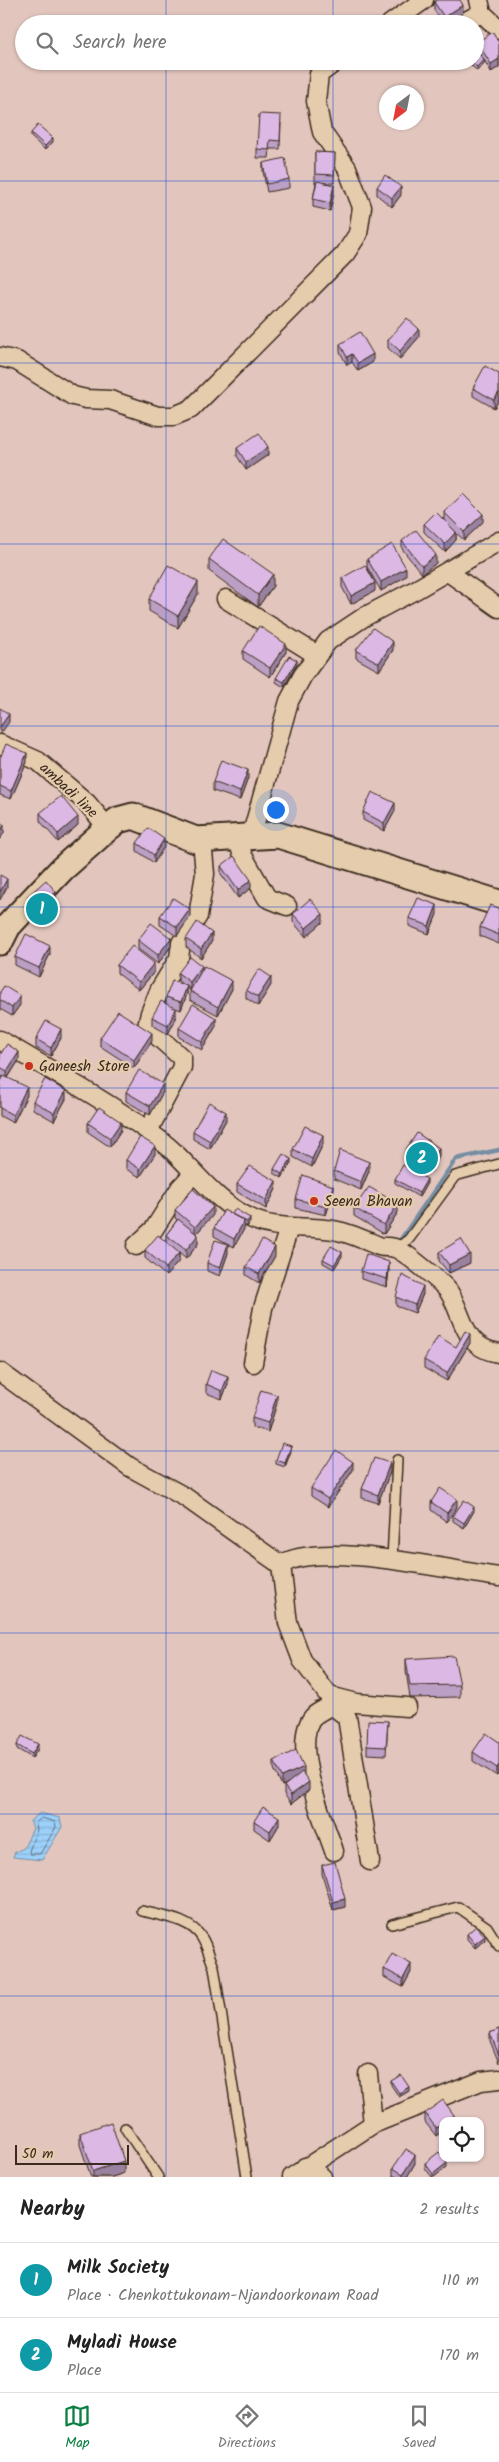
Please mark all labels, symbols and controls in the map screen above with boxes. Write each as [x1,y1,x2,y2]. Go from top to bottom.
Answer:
search box [15,15,484,70]
text: Search here [73,28,167,58]
icon: search [33,29,61,57]
north arrow [379,85,424,130]
street label: ambadi line [33,757,103,825]
your location [263,797,289,823]
pin: 1 [26,890,58,928]
place label: Ganeesh Store [39,1055,130,1079]
marker: Ganeesh Store [23,1060,35,1072]
pin: 2 [406,1139,438,1177]
place label: Seena Bhavan [324,1190,413,1214]
marker: Seena Bhavan [308,1195,320,1207]
map controls [439,2117,484,2162]
button: locate [439,2117,484,2162]
scale bar [15,2142,129,2165]
text: 50 m [22,2143,53,2165]
text: Nearby [20,2193,85,2226]
text: 2 results [419,2197,479,2222]
text: Milk Society [67,2253,169,2283]
text: 1 [34,2268,38,2293]
text: 110 m [442,2268,479,2293]
text: Place · Chenkottukonam-Njandoorkonam Road [67,2283,378,2308]
text: Myladi House [67,2328,177,2358]
text: 2 [31,2343,41,2368]
text: 170 m [439,2343,479,2368]
text: Place [67,2358,101,2383]
tab: Map [63,2402,91,2454]
tab: Directions [218,2402,276,2454]
tab: Saved [402,2402,436,2454]

